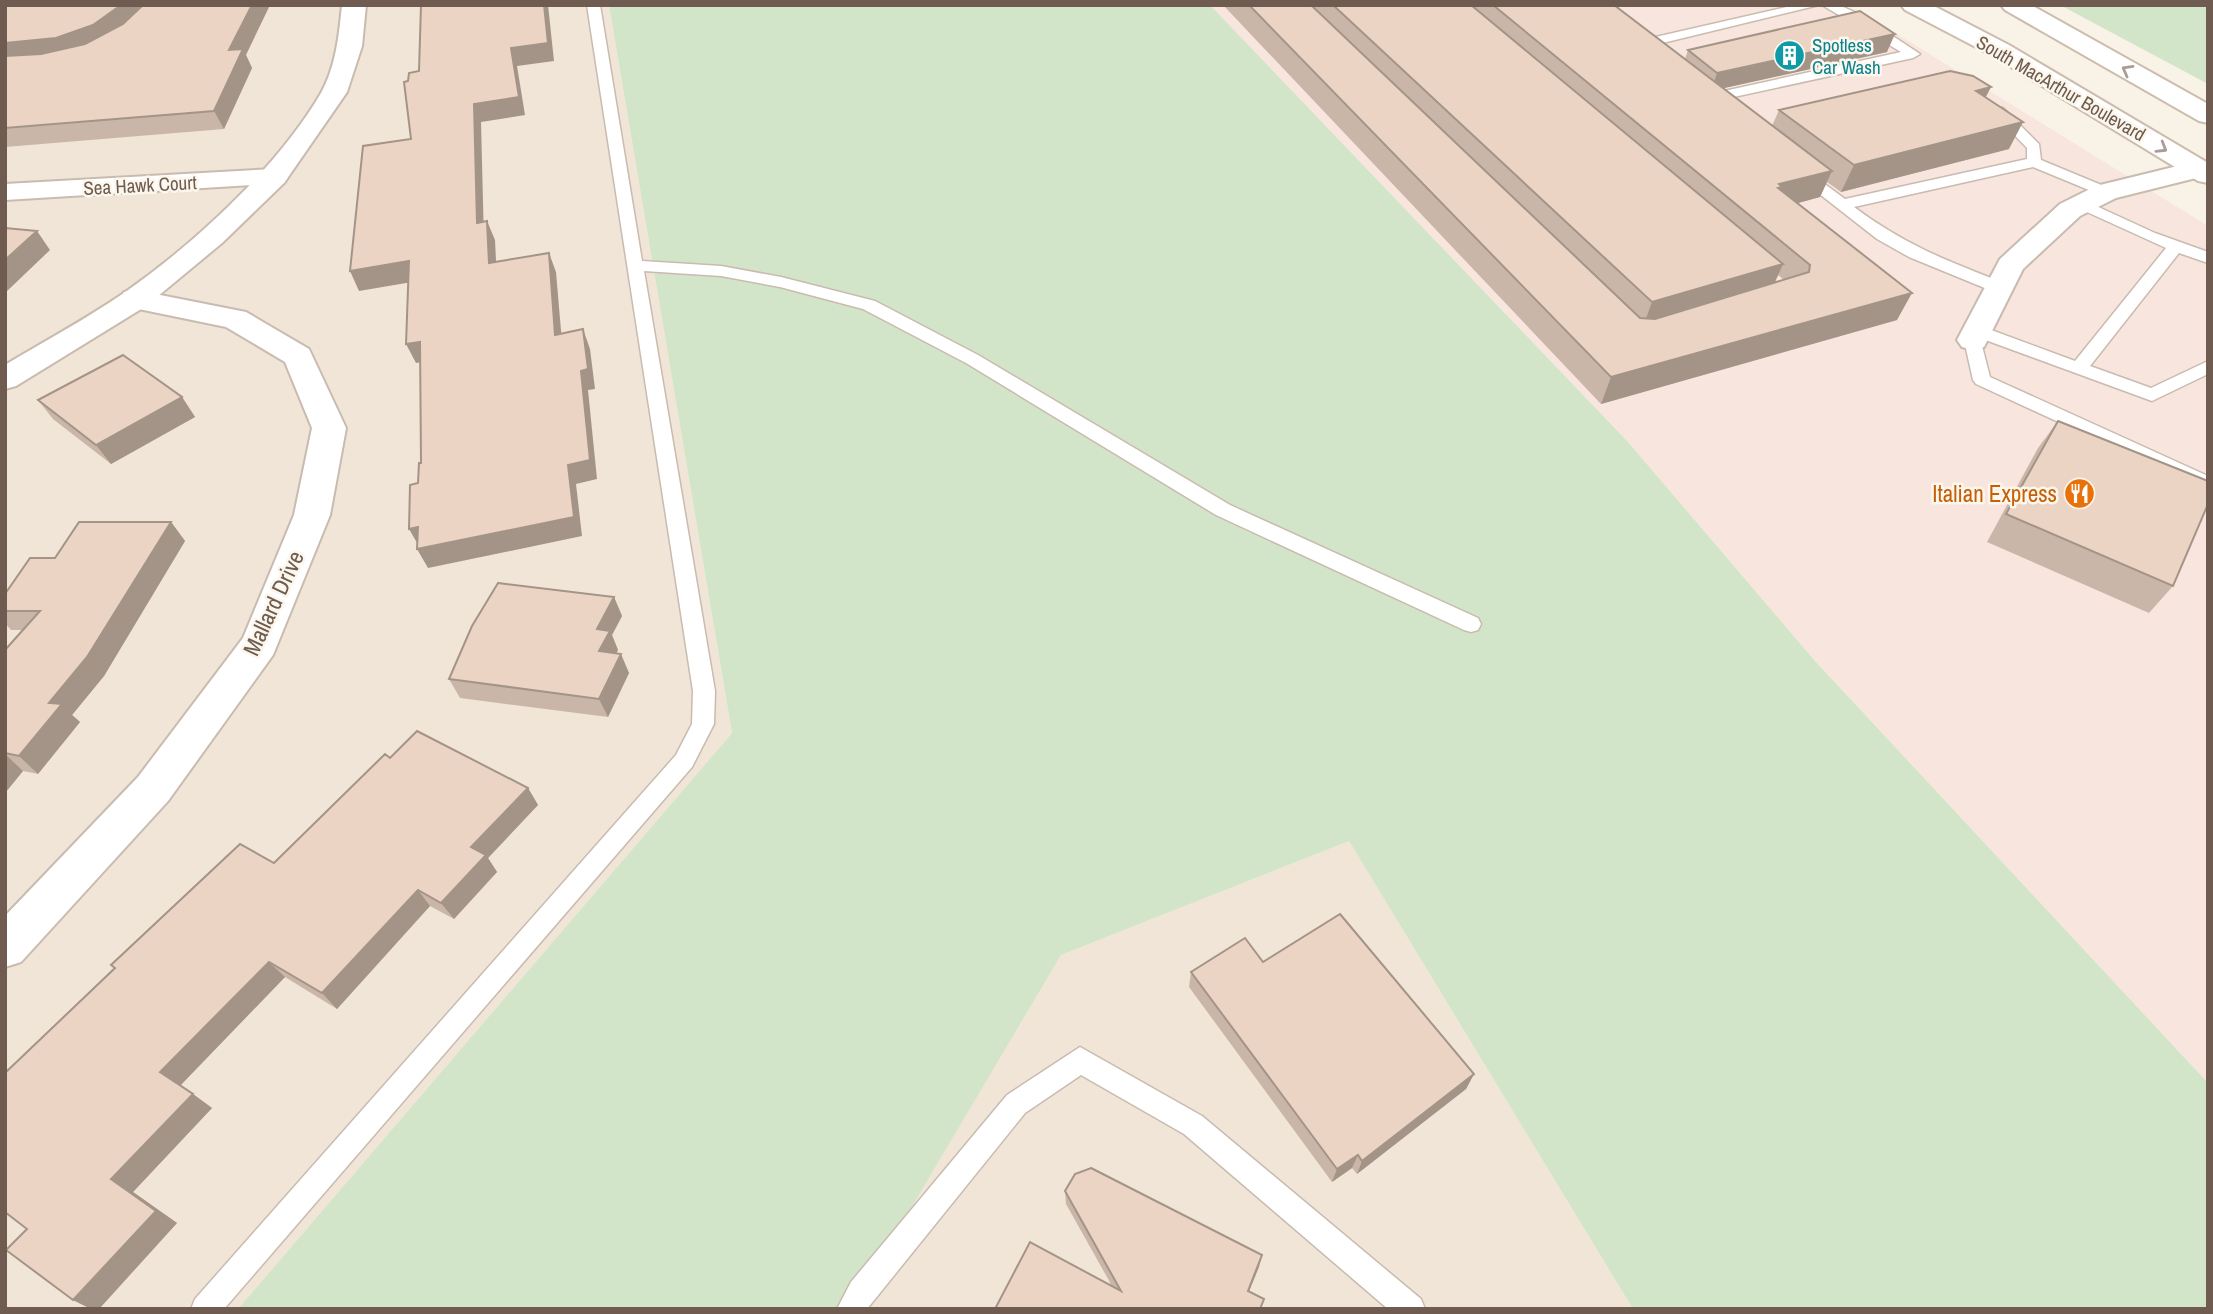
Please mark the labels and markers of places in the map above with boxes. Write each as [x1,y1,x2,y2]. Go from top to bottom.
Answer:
place label: Spotless Car Wash [1812,32,1881,80]
building icon: Spotless Car Wash [1772,39,1806,73]
restaurant icon: Italian Express [2063,476,2097,510]
place label: Italian Express [1932,478,2057,509]

